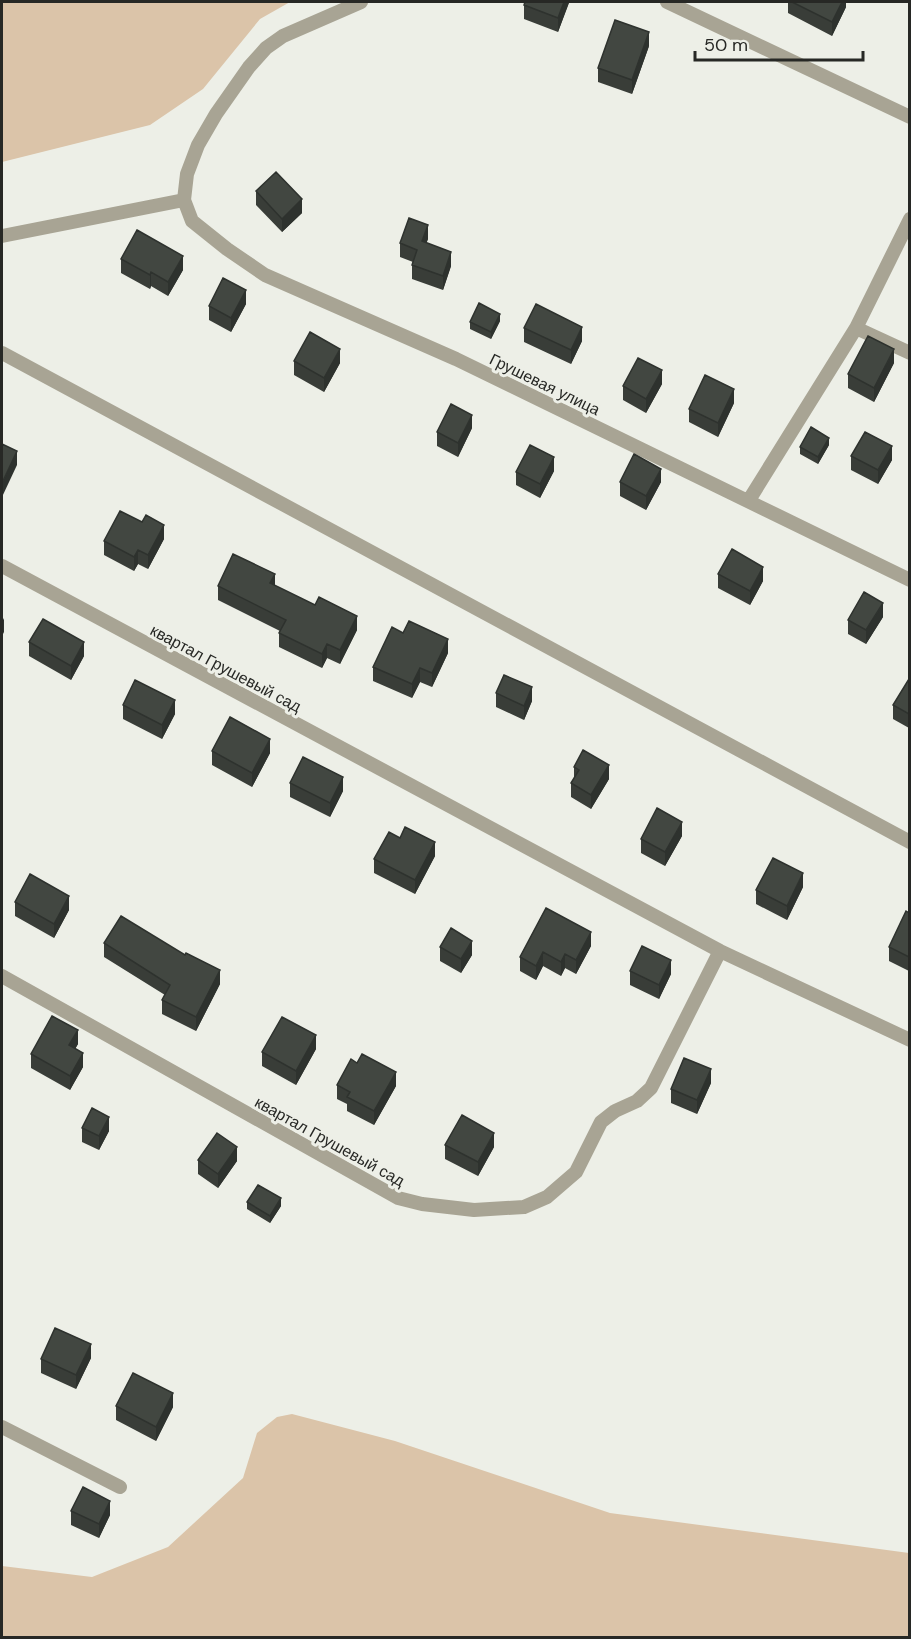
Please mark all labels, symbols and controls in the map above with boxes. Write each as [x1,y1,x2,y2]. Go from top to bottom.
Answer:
scale bar [695,24,863,62]
text: 50 m [704,33,748,57]
street label: Грушевая улица [486,349,604,420]
street label: квартал Грушевый сад [147,620,305,717]
street label: квартал Грушевый сад [251,1092,409,1192]

